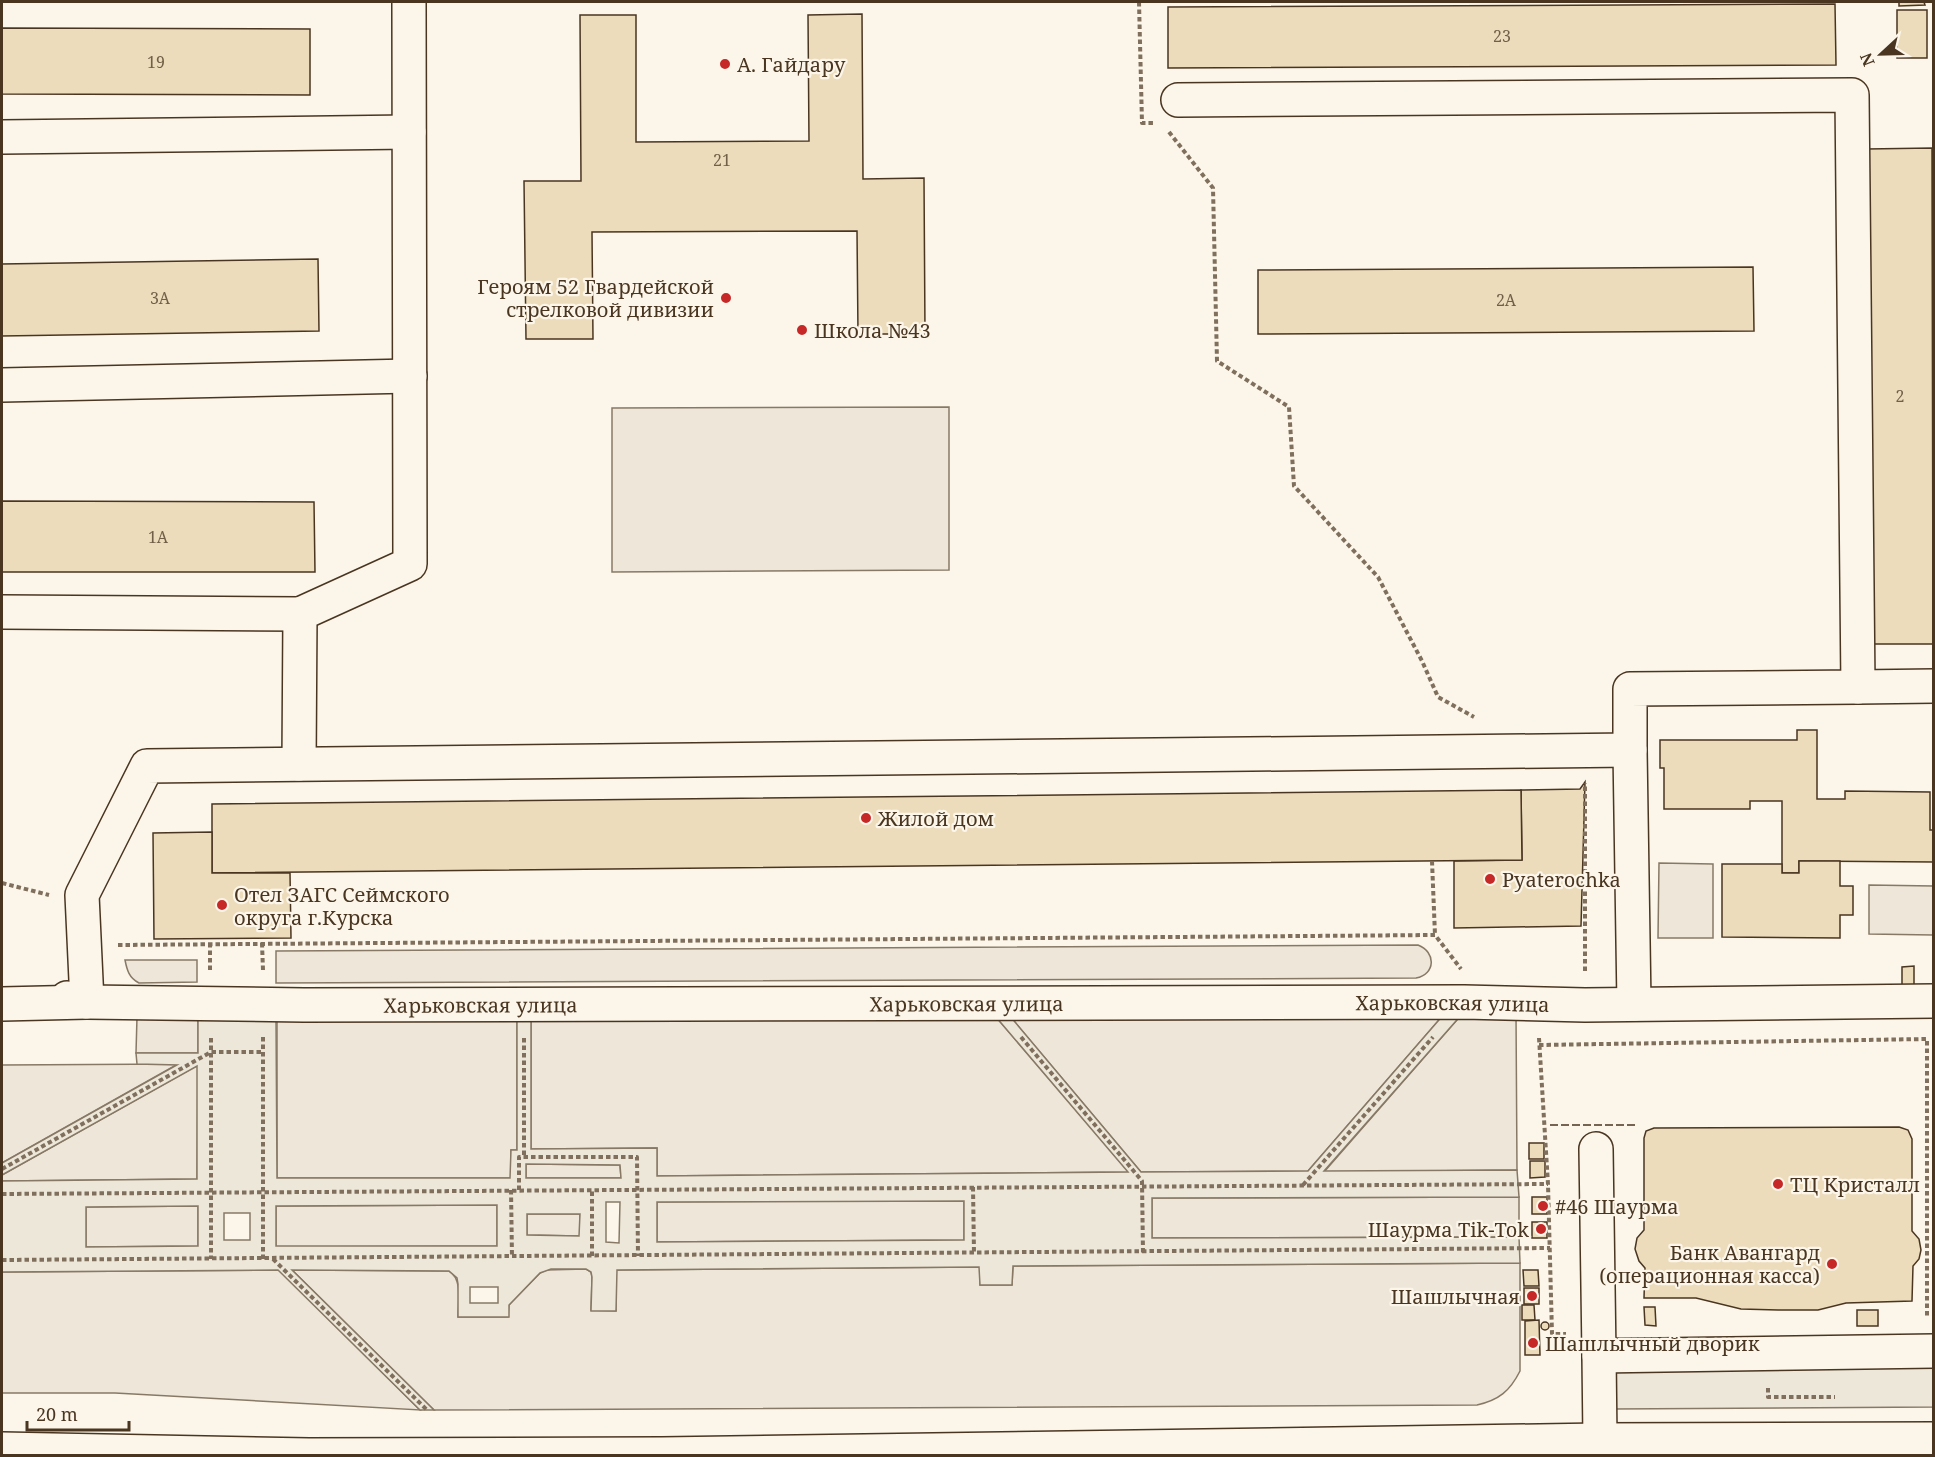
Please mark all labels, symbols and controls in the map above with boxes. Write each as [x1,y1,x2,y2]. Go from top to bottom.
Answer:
north arrow [1851,24,1911,84]
house number: 23 [1493,25,1511,47]
text: N [1854,49,1880,70]
house number: 19 [147,51,165,73]
place label: А. Гайдару [737,51,846,78]
marker: А. Гайдару [718,57,732,71]
house number: 21 [713,149,731,171]
place label: Героям 52 Гвардейской стрелковой дивизии [477,273,714,323]
house number: 3А [150,287,171,309]
house number: 2А [1496,289,1517,311]
marker: Героям 52 Гвардейской стрелковой дивизии [719,291,733,305]
place label: Школа №43 [814,317,931,344]
marker: Школа №43 [795,323,809,337]
house number: 2 [1896,385,1904,407]
house number: 1А [148,526,169,548]
place label: Жилой дом [877,805,994,832]
marker: Жилой дом [859,811,873,825]
place label: Pyaterochka [1502,866,1621,893]
marker: Pyaterochka [1483,872,1497,886]
place label: Отел ЗАГС Сеймского округа г.Курска [234,881,450,931]
marker: Отел ЗАГС Сеймского округа г.Курска [215,898,229,912]
street label: Харьковская улица [1355,988,1550,1018]
street label: Харьковская улица [869,990,1064,1017]
street label: Харьковская улица [383,991,578,1018]
place label: ТЦ Кристалл [1790,1171,1920,1198]
marker: ТЦ Кристалл [1771,1177,1785,1191]
place label: #46 Шаурма [1555,1193,1679,1220]
marker: #46 Шаурма [1536,1199,1550,1213]
place label: Шаурма Tik-Tok [1368,1216,1529,1243]
marker: Шаурма Tik-Tok [1534,1222,1548,1236]
place label: Банк Авангард (операционная касса) [1599,1239,1820,1289]
marker: Банк Авангард (операционная касса) [1825,1257,1839,1271]
place label: Шашлычная [1391,1283,1520,1310]
marker: Шашлычная [1525,1289,1539,1303]
place label: Шашлычный дворик [1545,1330,1760,1357]
marker: Шашлычный дворик [1526,1336,1540,1350]
scale bar [27,1394,129,1432]
text: 20 m [36,1402,78,1426]

